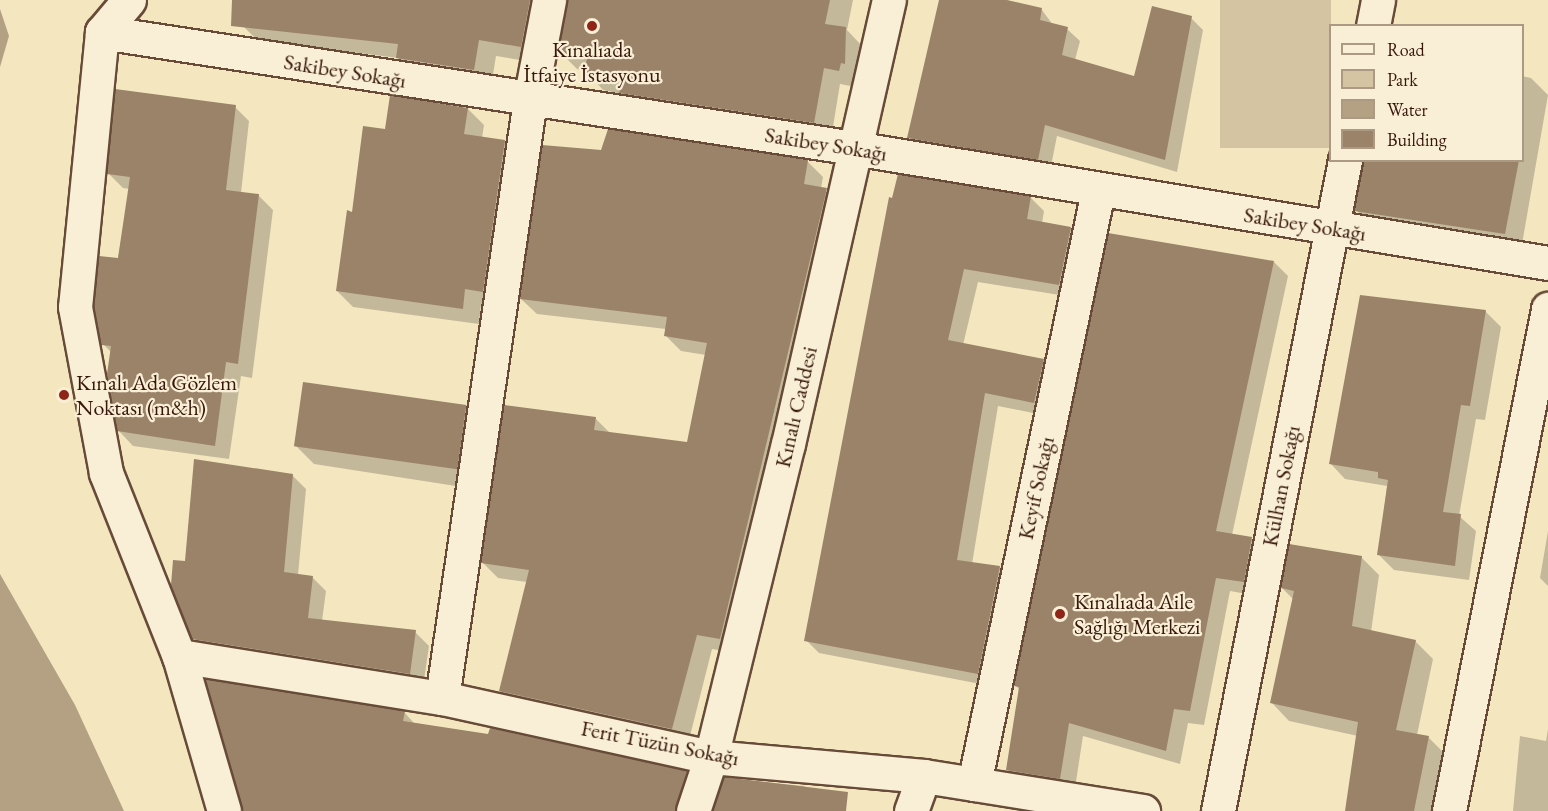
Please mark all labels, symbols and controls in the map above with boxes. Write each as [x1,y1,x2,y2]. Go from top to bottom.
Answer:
marker: Kınalıada İtfaiye İstasyonu [585,19,599,33]
legend [1329,24,1524,162]
place label: Kınalıada İtfaiye İstasyonu [523,36,661,88]
text: Road [1387,38,1425,61]
street label: Sakibey Sokağı [282,48,408,94]
text: Park [1387,68,1418,91]
text: Water [1387,98,1428,121]
street label: Sakibey Sokağı [763,121,889,167]
text: Building [1387,128,1447,151]
street label: Sakibey Sokağı [1242,201,1368,247]
street label: Kınalı Caddesi [769,344,823,470]
place label: Kınalı Ada Gözlem Noktası (m&h) [76,369,237,420]
marker: Kınalı Ada Gözlem Noktası (m&h) [57,388,71,402]
street label: Külhan Sokağı [1256,423,1306,549]
street label: Keyif Sokağı [1012,434,1060,542]
place label: Kınalıada Aile Sağlığı Merkezi [1074,588,1200,640]
marker: Kınalıada Aile Sağlığı Merkezi [1051,605,1069,623]
street label: Ferit Tüzün Sokağı [579,715,741,771]

